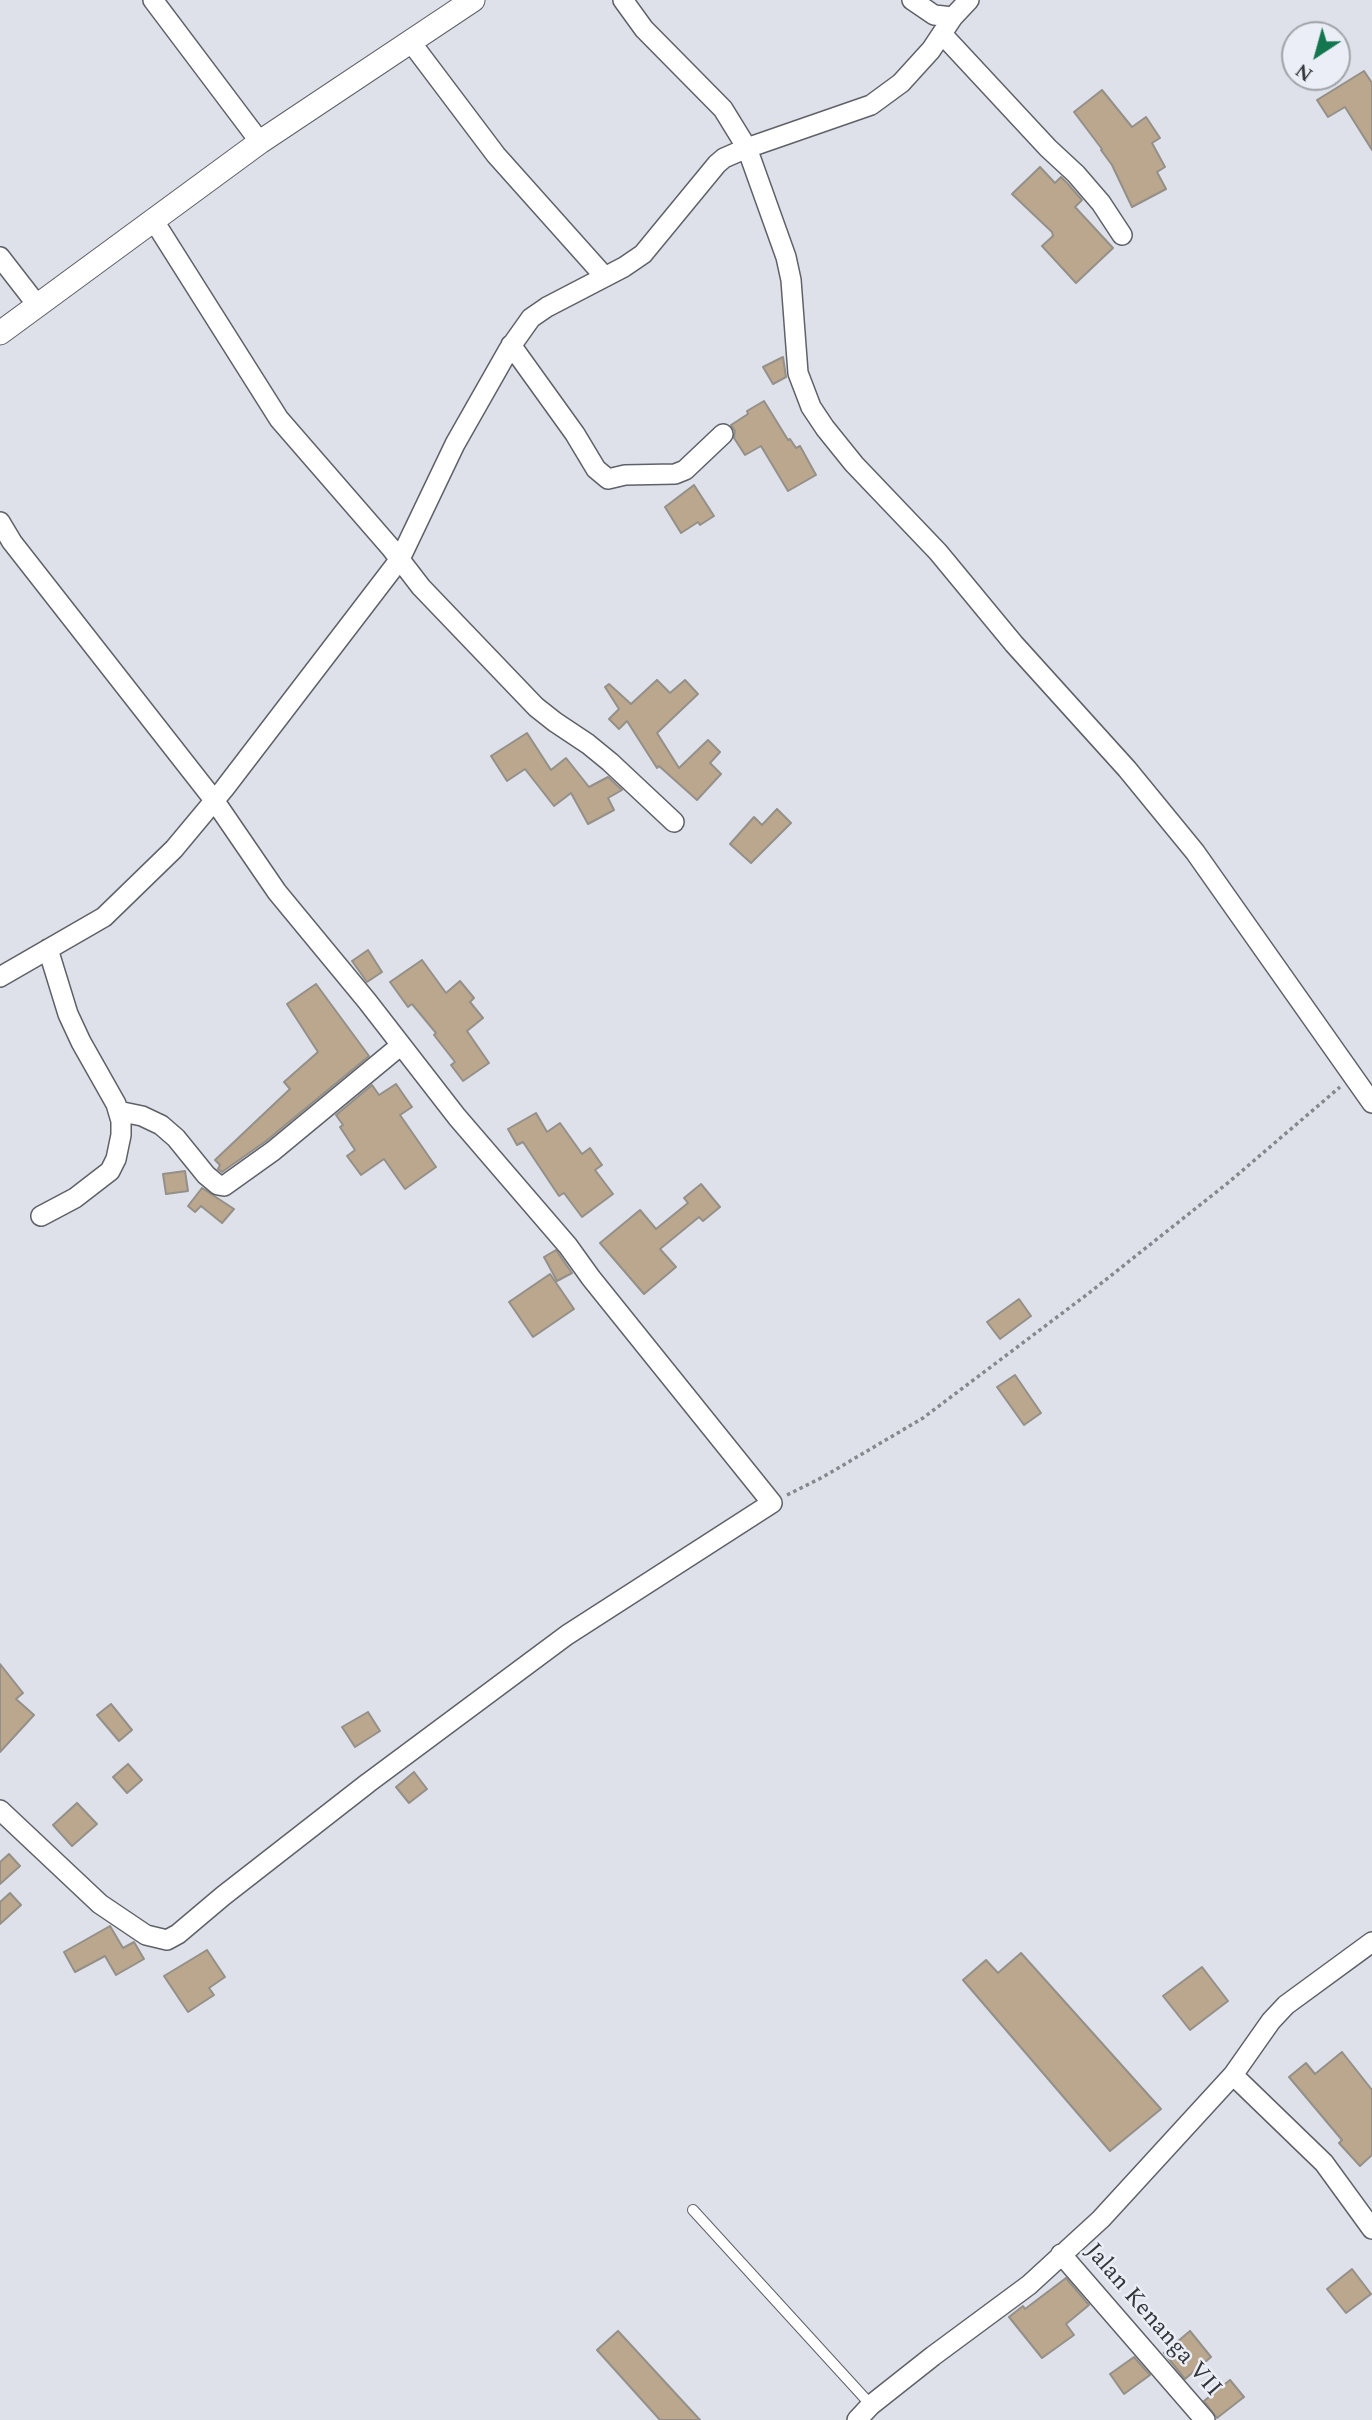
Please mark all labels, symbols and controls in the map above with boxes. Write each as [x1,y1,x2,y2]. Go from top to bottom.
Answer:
north arrow [1281,21,1351,91]
text: N [1290,55,1319,88]
street label: Jalan Kenanga VII [1078,2238,1226,2404]

